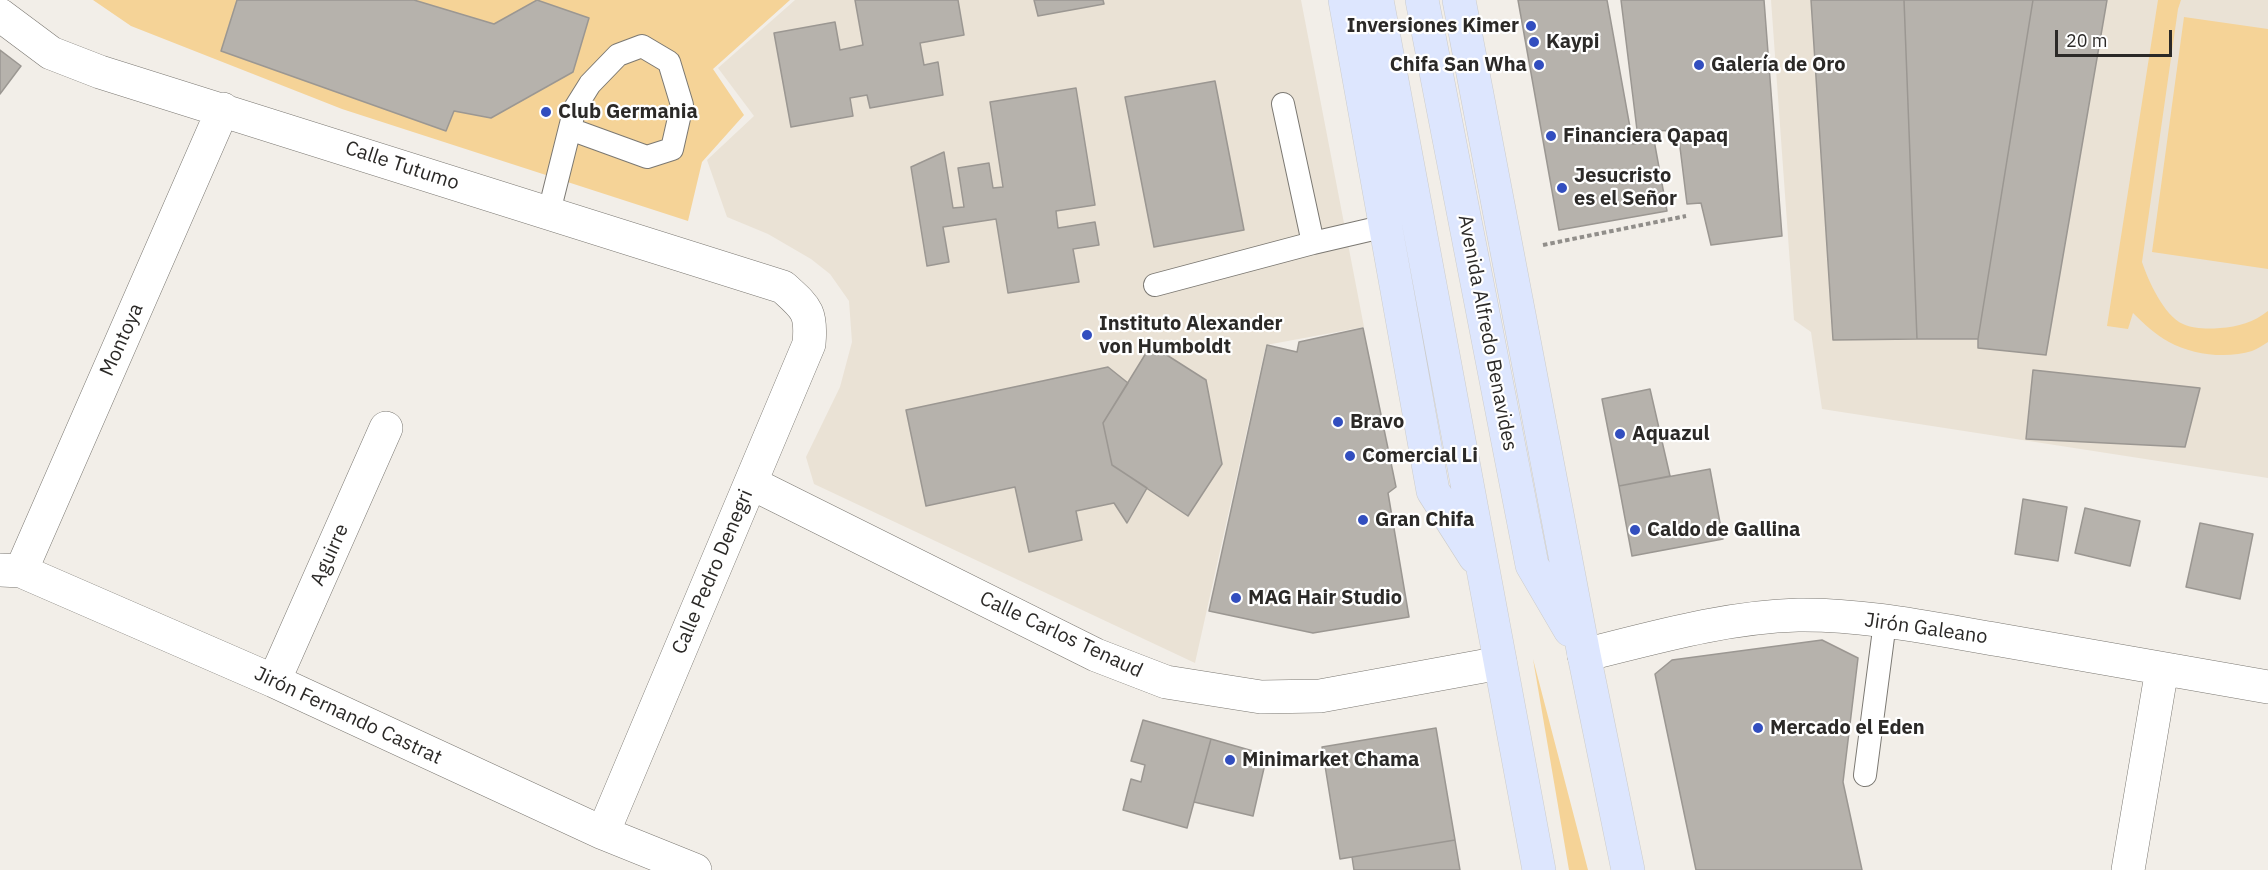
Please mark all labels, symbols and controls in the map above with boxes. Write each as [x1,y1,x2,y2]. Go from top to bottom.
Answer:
place label: Inversiones Kimer [1347,14,1519,38]
scale bar [2058,18,2175,56]
marker: Inversiones Kimer [1524,19,1538,33]
text: 20 m [2066,29,2108,52]
place label: Kaypi [1546,30,1599,54]
marker: Kaypi [1527,35,1541,49]
place label: Chifa San Wha [1390,53,1527,77]
place label: Galería de Oro [1711,53,1846,77]
marker: Chifa San Wha [1532,58,1546,72]
marker: Galería de Oro [1692,58,1706,72]
place label: Club Germania [558,100,698,124]
marker: Club Germania [539,105,553,119]
place label: Financiera Qapaq [1563,124,1728,148]
marker: Financiera Qapaq [1544,129,1558,143]
street label: Calle Tutumo [342,136,462,196]
place label: Jesucristo es el Señor [1574,164,1677,211]
marker: Jesucristo es el Señor [1555,181,1569,195]
street label: Avenida Alfredo Benavides [1452,213,1522,453]
street label: Montoya [95,300,149,380]
place label: Instituto Alexander von Humboldt [1099,312,1283,359]
marker: Instituto Alexander von Humboldt [1080,328,1094,342]
place label: Bravo [1350,410,1404,434]
marker: Bravo [1331,415,1345,429]
place label: Aquazul [1632,422,1709,446]
marker: Aquazul [1613,427,1627,441]
place label: Comercial Li [1362,444,1478,468]
marker: Comercial Li [1343,449,1357,463]
street label: Calle Pedro Denegri [667,486,759,658]
place label: Gran Chifa [1375,508,1474,532]
marker: Gran Chifa [1356,513,1370,527]
place label: Caldo de Gallina [1647,518,1800,542]
street label: Aguirre [306,520,354,590]
marker: Caldo de Gallina [1628,523,1642,537]
place label: MAG Hair Studio [1248,586,1402,610]
street label: Calle Carlos Tenaud [976,587,1146,683]
marker: MAG Hair Studio [1229,591,1243,605]
street label: Jirón Galeano [1863,608,1989,650]
street label: Jirón Fernando Castrat [250,662,446,770]
place label: Mercado el Eden [1770,716,1925,740]
marker: Mercado el Eden [1751,721,1765,735]
place label: Minimarket Chama [1242,748,1419,772]
marker: Minimarket Chama [1223,753,1237,767]

